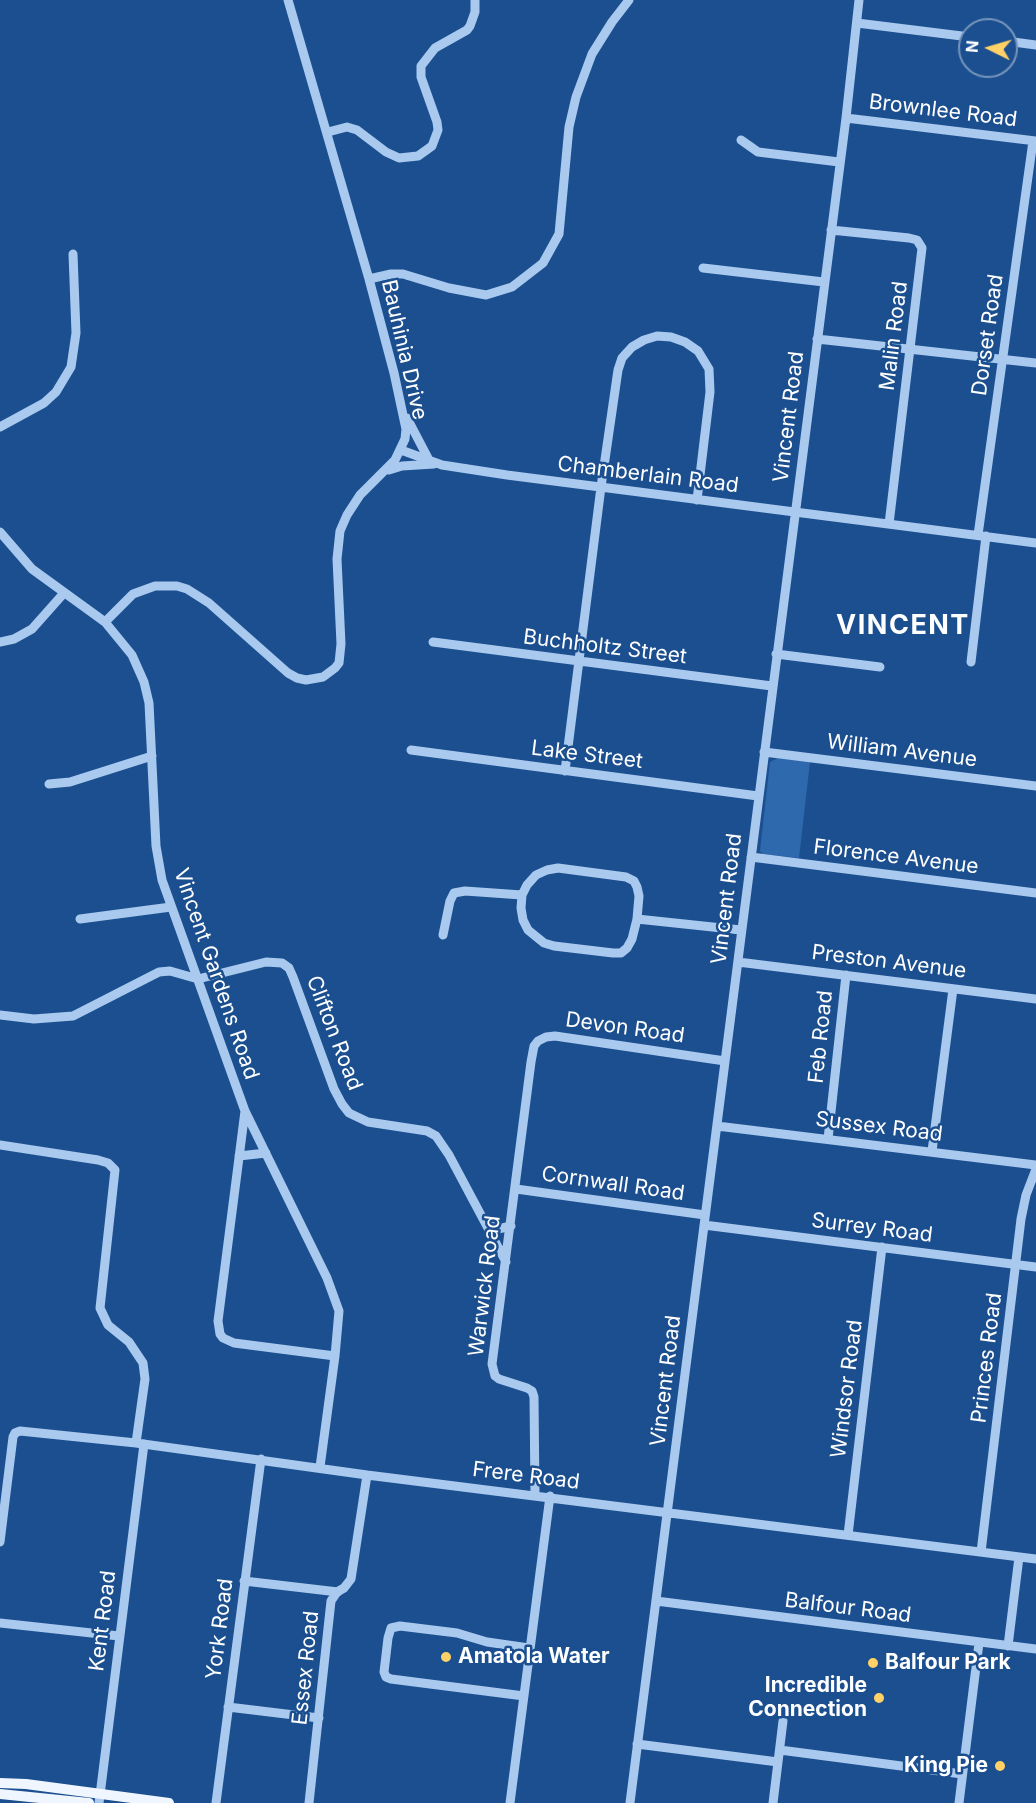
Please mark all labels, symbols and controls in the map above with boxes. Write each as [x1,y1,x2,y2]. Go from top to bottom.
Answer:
north arrow [958,18,1018,78]
text: N [962,40,983,54]
street label: Brownlee Road [867,89,1019,133]
street label: Dorset Road [967,273,1009,397]
street label: Bauhinia Drive [376,278,432,422]
street label: Malin Road [875,280,913,392]
street label: Vincent Road [768,350,810,484]
street label: Chamberlain Road [556,451,740,499]
district label: VINCENT [836,610,970,642]
street label: Buchholtz Street [522,624,688,670]
street label: William Avenue [826,729,978,773]
street label: Lake Street [530,736,644,774]
street label: Vincent Road [706,832,748,966]
street label: Florence Avenue [812,834,980,880]
street label: Vincent Gardens Road [168,865,264,1083]
street label: Preston Avenue [810,940,968,984]
street label: Clifton Road [301,972,367,1094]
street label: Feb Road [804,989,838,1085]
street label: Devon Road [564,1007,686,1049]
street label: Sussex Road [814,1107,944,1147]
street label: Cornwall Road [540,1161,686,1207]
street label: Surrey Road [810,1208,934,1248]
street label: Warwick Road [464,1214,506,1358]
street label: Princes Road [967,1291,1007,1425]
street label: Vincent Road [645,1314,687,1448]
street label: Windsor Road [826,1318,868,1460]
street label: Frere Road [471,1457,581,1495]
street label: Kent Road [84,1569,122,1673]
street label: York Road [201,1577,239,1681]
street label: Balfour Road [783,1588,913,1628]
street label: Essex Road [287,1610,325,1726]
place label: Amatola Water [458,1644,610,1670]
marker: Amatola Water [439,1650,453,1664]
place label: Balfour Park [885,1650,1011,1676]
marker: Balfour Park [866,1656,880,1670]
place label: Incredible Connection [748,1673,867,1723]
marker: Incredible Connection [872,1691,886,1705]
place label: King Pie [904,1753,988,1779]
marker: King Pie [993,1759,1007,1773]

